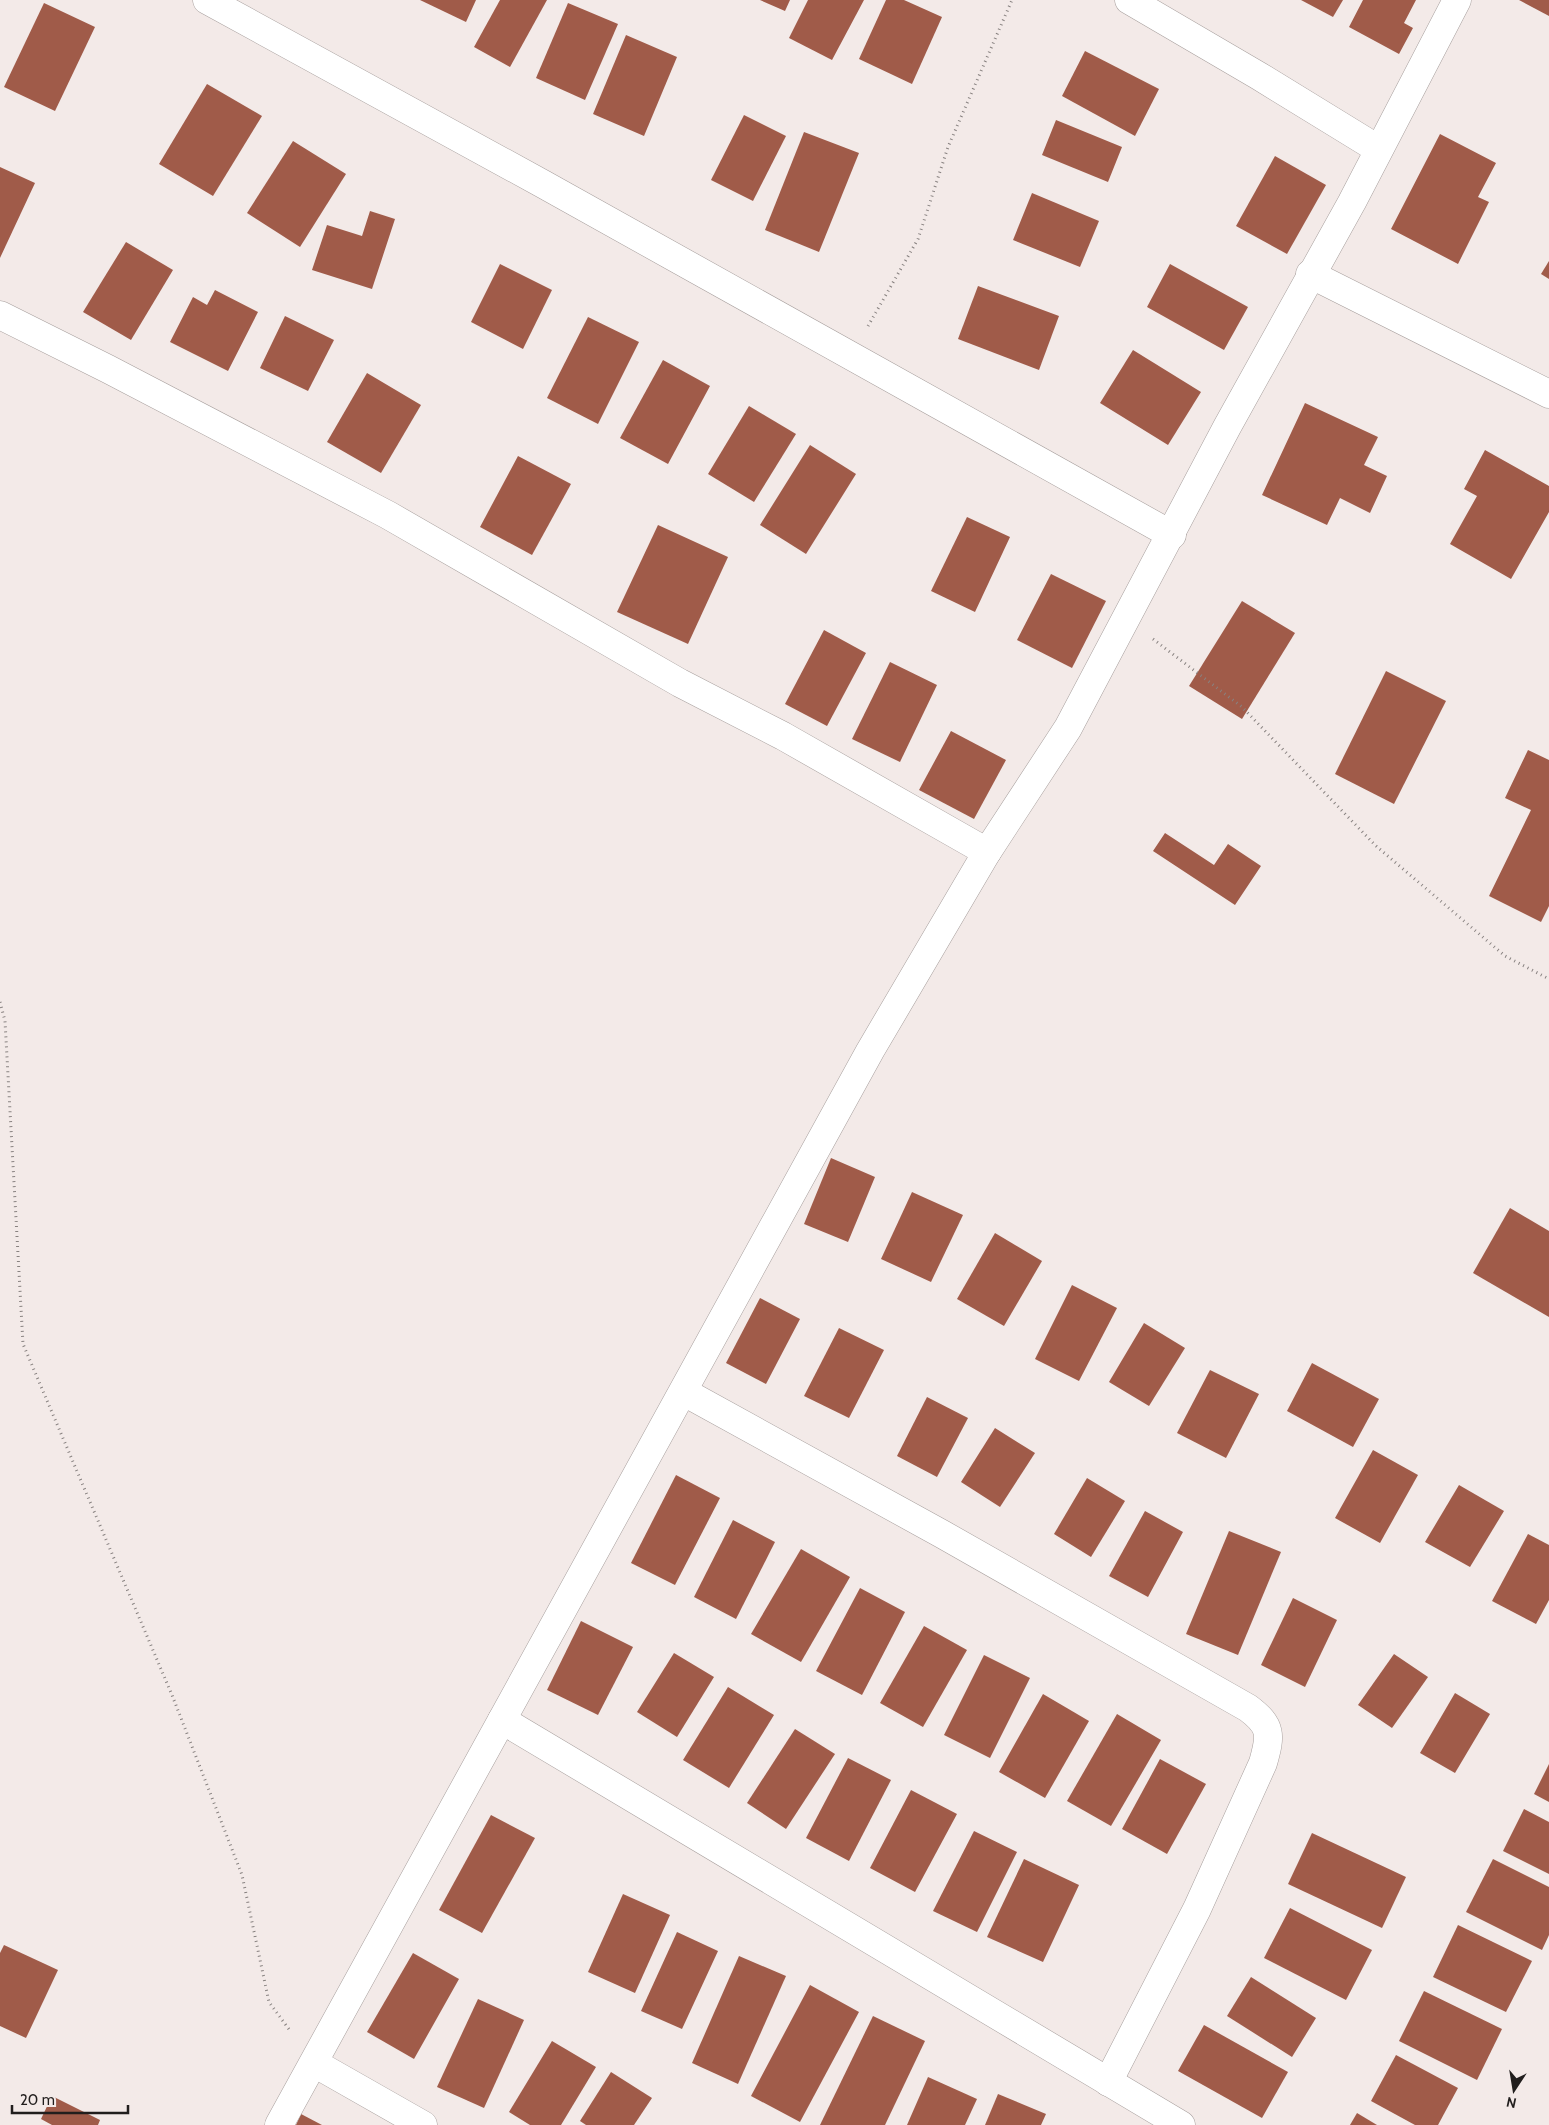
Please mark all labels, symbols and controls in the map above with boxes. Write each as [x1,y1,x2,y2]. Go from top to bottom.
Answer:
north arrow [1489,2065,1539,2115]
scale bar [12,2082,129,2114]
text: 20 m [20,2091,55,2109]
text: N [1505,2093,1518,2113]

